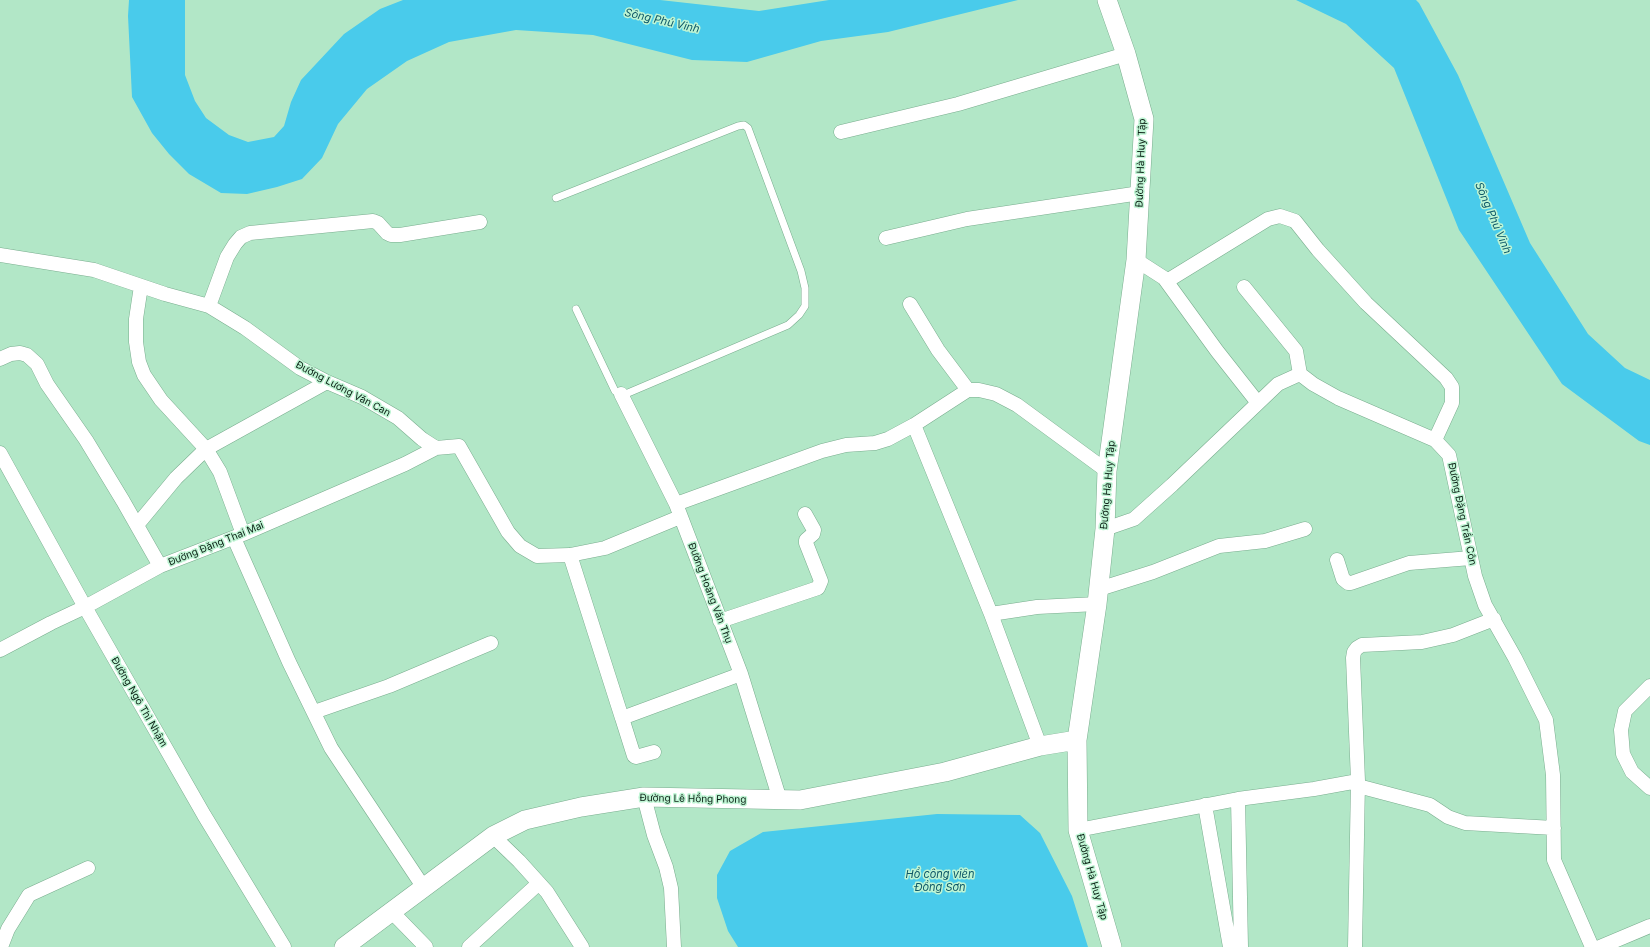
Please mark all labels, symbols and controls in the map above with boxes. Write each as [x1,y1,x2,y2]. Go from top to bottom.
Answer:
water label: Sông Phú Vinh [623,6,701,36]
street label: Đường Hà Huy Tập [1133,118,1149,208]
water label: Sông Phú Vinh [1472,180,1514,256]
street label: Đường Lương Văn Can [293,359,393,419]
street label: Đường Hà Huy Tập [1098,440,1118,530]
street label: Đường Đặng Trần Côn [1445,462,1479,566]
street label: Đường Đặng Thai Mai [167,519,265,569]
street label: Đường Hoàng Văn Thụ [685,541,735,645]
street label: Đường Ngô Thì Nhậm [108,655,170,749]
street label: Đường Lê Hồng Phong [640,792,746,806]
street label: Đường Hà Huy Tập [1074,833,1110,921]
water label: Hồ công viên Đồng Sơn [906,868,974,894]

